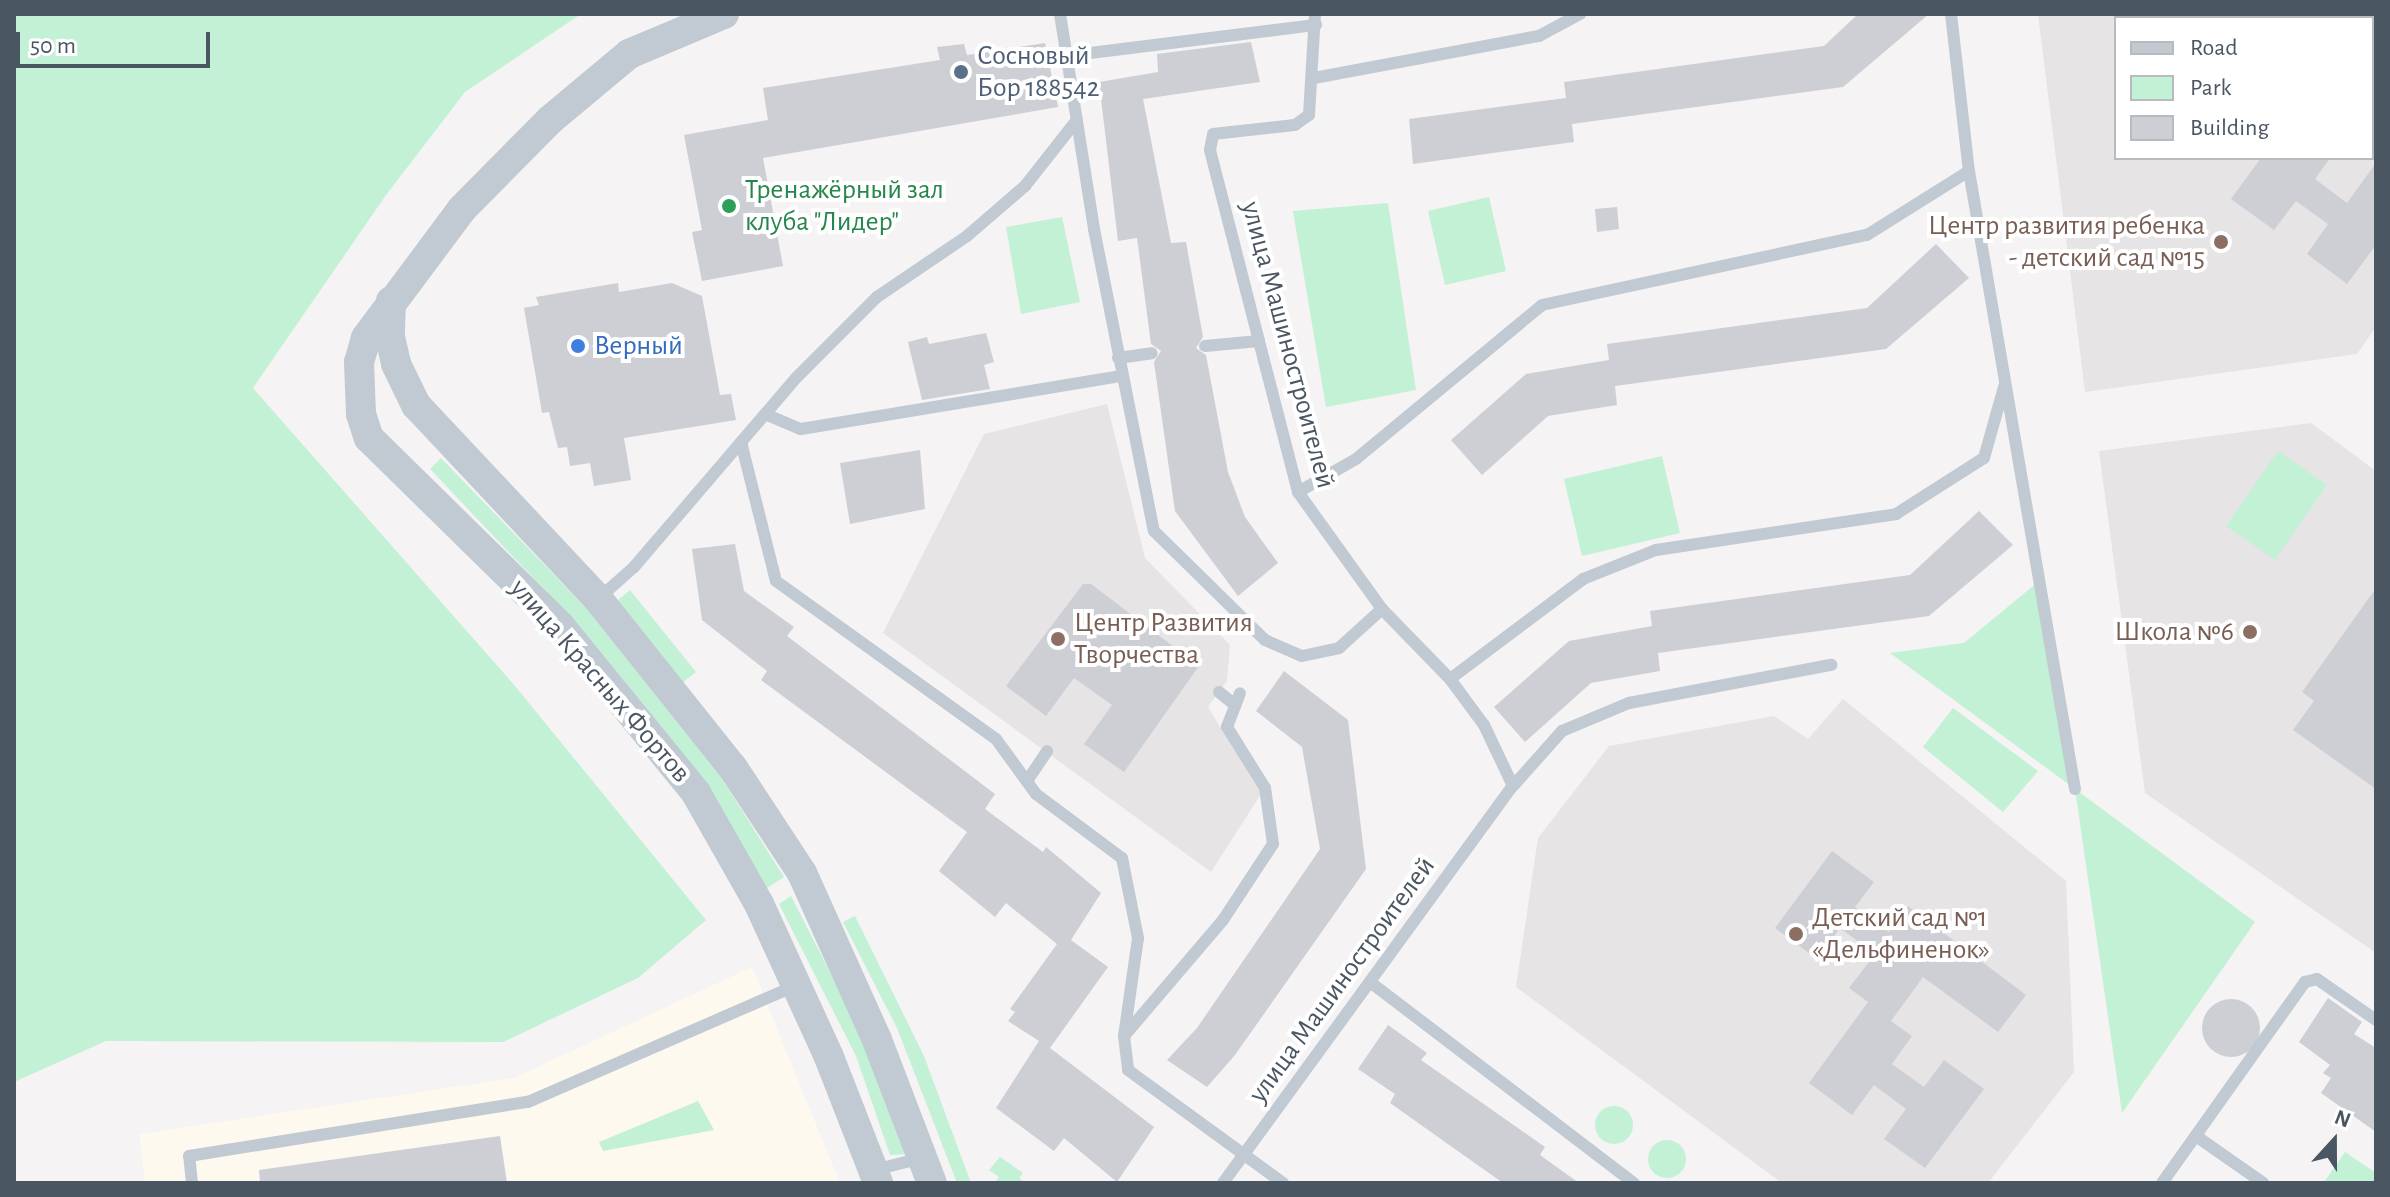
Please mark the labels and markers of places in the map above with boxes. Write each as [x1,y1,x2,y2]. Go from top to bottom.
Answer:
place label: Сосновый Бор 188542 [977,39,1099,105]
marker: Сосновый Бор 188542 [952,63,970,81]
place label: Тренажёрный зал клуба "Лидер" [745,173,944,239]
marker: Тренажёрный зал клуба "Лидер" [720,197,738,215]
place label: Центр развития ребенка - детский сад №15 [1928,209,2205,275]
marker: Центр развития ребенка - детский сад №15 [2212,233,2230,251]
place label: Верный [594,329,683,363]
marker: Верный [569,337,587,355]
place label: Центр Развития Творчества [1074,606,1253,672]
place label: Школа №6 [2114,615,2234,649]
marker: Школа №6 [2241,623,2259,641]
marker: Центр Развития Творчества [1049,630,1067,648]
place label: Детский сад №1 «Дельфиненок» [1812,901,1990,967]
marker: Детский сад №1 «Дельфиненок» [1787,925,1805,943]

